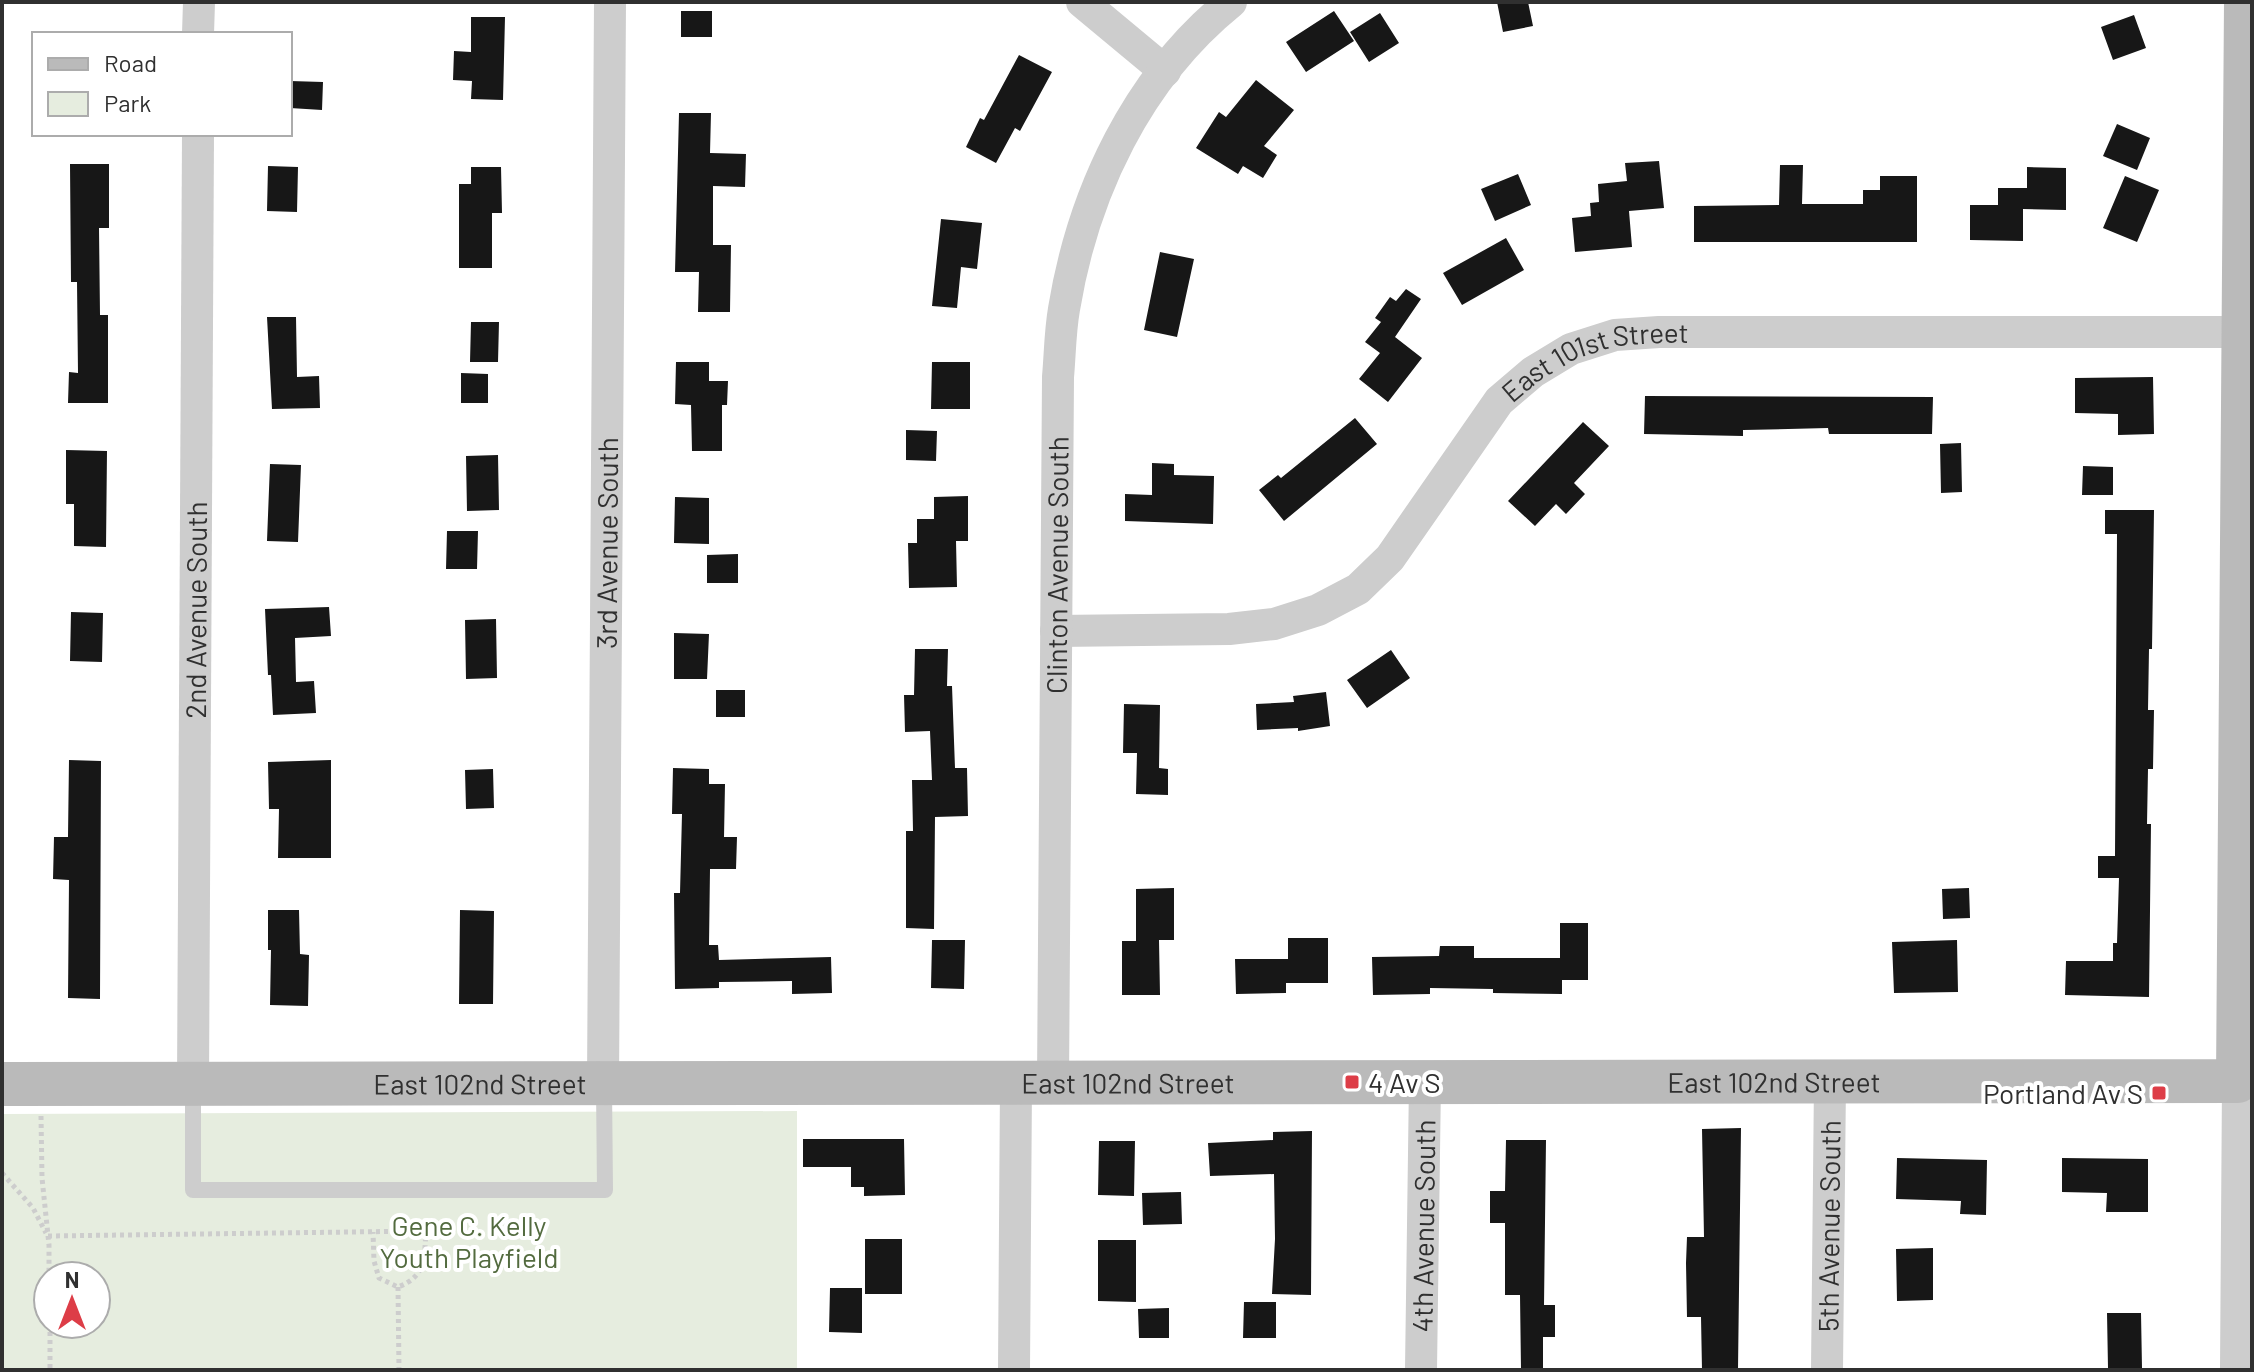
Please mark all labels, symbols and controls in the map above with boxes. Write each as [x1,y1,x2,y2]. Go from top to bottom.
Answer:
legend [32,32,292,136]
text: Road [104,48,157,77]
text: Park [104,88,151,117]
street label: East 101st Street [1494,315,1689,409]
street label: Clinton Avenue South [1039,436,1075,694]
street label: 3rd Avenue South [589,437,624,649]
street label: 2nd Avenue South [178,501,213,719]
street label: East 102nd Street [1667,1064,1881,1099]
street label: East 102nd Street [1021,1065,1235,1100]
place label: 4 Av S [1368,1065,1441,1099]
street label: East 102nd Street [373,1066,587,1101]
marker: 4 Av S [1343,1073,1361,1091]
place label: Portland Av S [1983,1076,2143,1110]
marker: Portland Av S [2150,1084,2168,1102]
street label: 4th Avenue South [1405,1119,1441,1333]
street label: 5th Avenue South [1810,1120,1847,1332]
park label: Gene C. Kelly Youth Playfield [379,1208,559,1274]
north arrow [32,1260,112,1340]
text: N [65,1266,79,1292]

